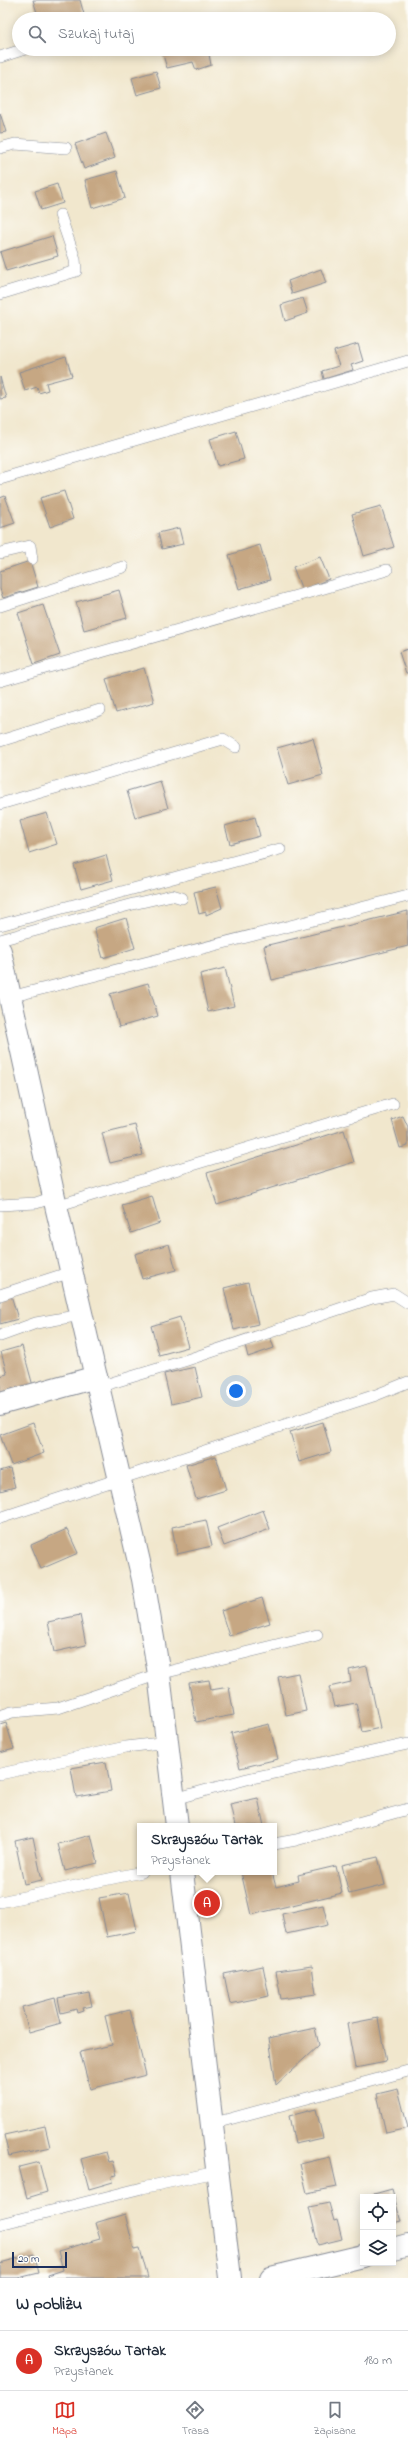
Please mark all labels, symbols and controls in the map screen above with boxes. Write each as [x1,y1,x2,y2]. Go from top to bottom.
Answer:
search box [12,12,396,56]
icon: search [26,23,48,45]
text: Szukaj tutaj [58,23,134,45]
your location [226,1381,246,1401]
popup [137,1823,277,1875]
text: Skrzyszów Tartak [151,1829,263,1851]
text: Przystanek [151,1851,210,1870]
pin: A [194,1888,220,1918]
map controls [360,2194,396,2266]
button: locate [360,2194,396,2230]
button: layers [360,2230,396,2266]
scale bar [12,2250,67,2269]
text: 20 m [18,2251,40,2267]
text: W pobliżu [16,2292,82,2317]
text: Skrzyszów Tartak [54,2340,166,2362]
text: A [25,2351,33,2370]
text: 180 m [364,2351,392,2370]
text: Przystanek [54,2362,113,2381]
tab: Mapa [52,2399,77,2439]
tab: Trasa [182,2399,209,2439]
tab: Zapisane [314,2399,356,2439]

